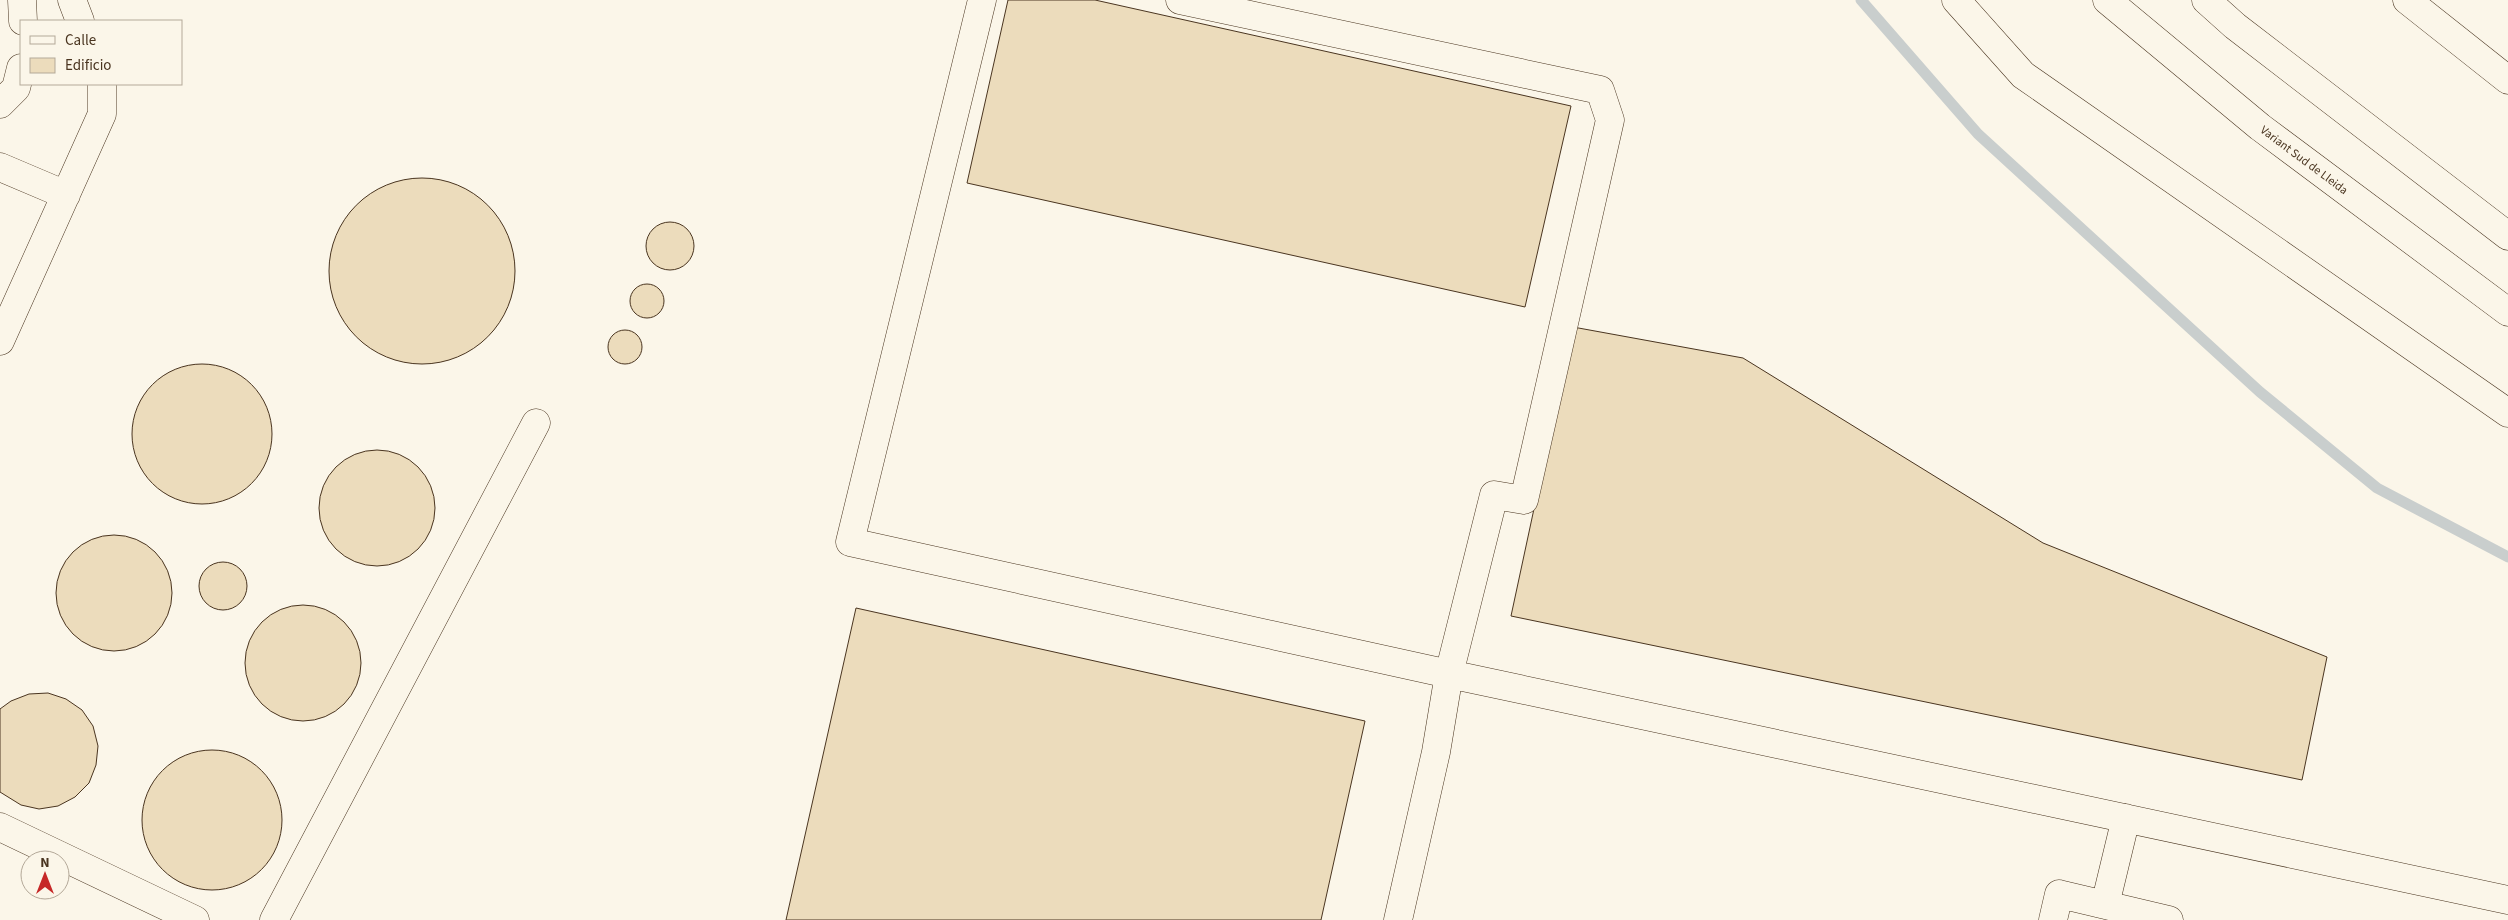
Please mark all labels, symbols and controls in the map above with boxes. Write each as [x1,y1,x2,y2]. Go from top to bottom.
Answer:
legend [20,20,182,85]
text: Calle [65,30,96,51]
text: Edificio [65,55,112,76]
street label: Variant Sud de Lleida [2256,122,2351,199]
north arrow [20,850,70,900]
text: N [40,853,50,873]

